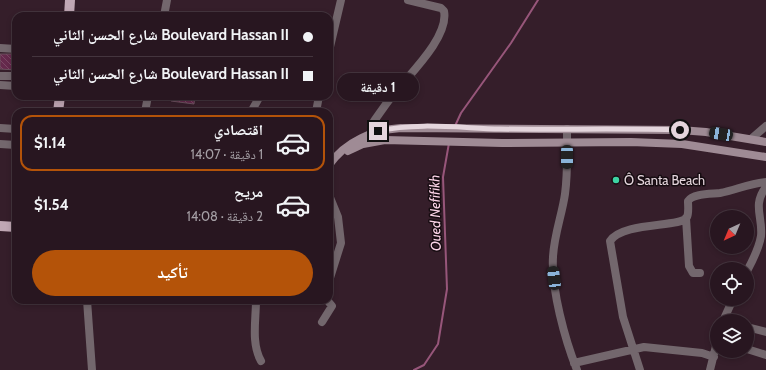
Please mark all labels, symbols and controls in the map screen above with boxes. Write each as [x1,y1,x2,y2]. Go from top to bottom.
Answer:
text: Boulevard Hassan II شارع الحسن الثاني [53,26,289,44]
text: Boulevard Hassan II شارع الحسن الثاني [53,65,289,83]
callout: 1 دقيقة [337,73,419,101]
text: 1 دقيقة [360,79,396,95]
text: اقتصادي [214,121,263,139]
route start [671,121,689,139]
route end [369,122,387,140]
icon: car [275,125,311,161]
car [708,126,734,142]
text: $1.14 [34,134,66,152]
car [561,145,573,169]
text: 1 دقيقة · 14:07 [191,146,263,162]
place label: Ô Santa Beach [624,172,705,188]
water label: Oued Nefifikh [425,175,445,251]
marker: Ô Santa Beach [611,175,621,185]
text: مريح [234,183,263,201]
icon: car [275,187,311,223]
text: $1.54 [34,196,69,214]
text: 2 دقيقة · 14:08 [186,208,263,224]
north arrow [710,210,754,254]
map controls [710,210,754,358]
button: تأكيد [32,250,313,296]
button: locate [710,262,754,306]
car [547,265,561,291]
button: layers [710,314,754,358]

